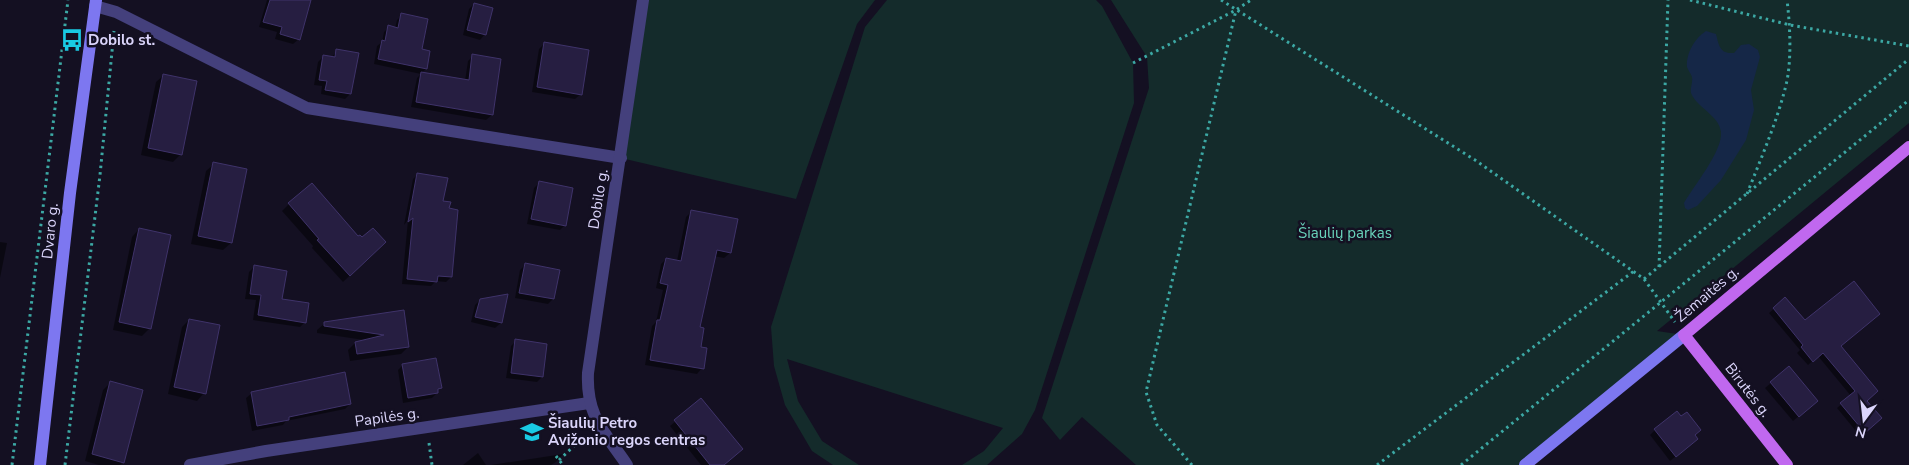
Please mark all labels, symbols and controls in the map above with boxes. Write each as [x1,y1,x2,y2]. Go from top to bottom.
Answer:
bus stop icon: Dobilo st. [59,27,85,53]
place label: Dobilo st. [88,30,155,50]
street label: Dobilo g. [583,168,613,230]
street label: Dvaro g. [37,202,63,260]
park label: Šiaulių parkas [1298,222,1392,243]
street label: Žemaitės g. [1671,261,1743,327]
street label: Birutės g. [1720,359,1776,421]
north arrow [1839,395,1889,445]
street label: Papilės g. [353,403,421,431]
place label: Šiaulių Petro Avižonio regos centras [548,413,705,450]
school or university icon: Šiaulių Petro Avižonio regos centras [519,419,545,445]
text: N [1853,422,1868,443]

